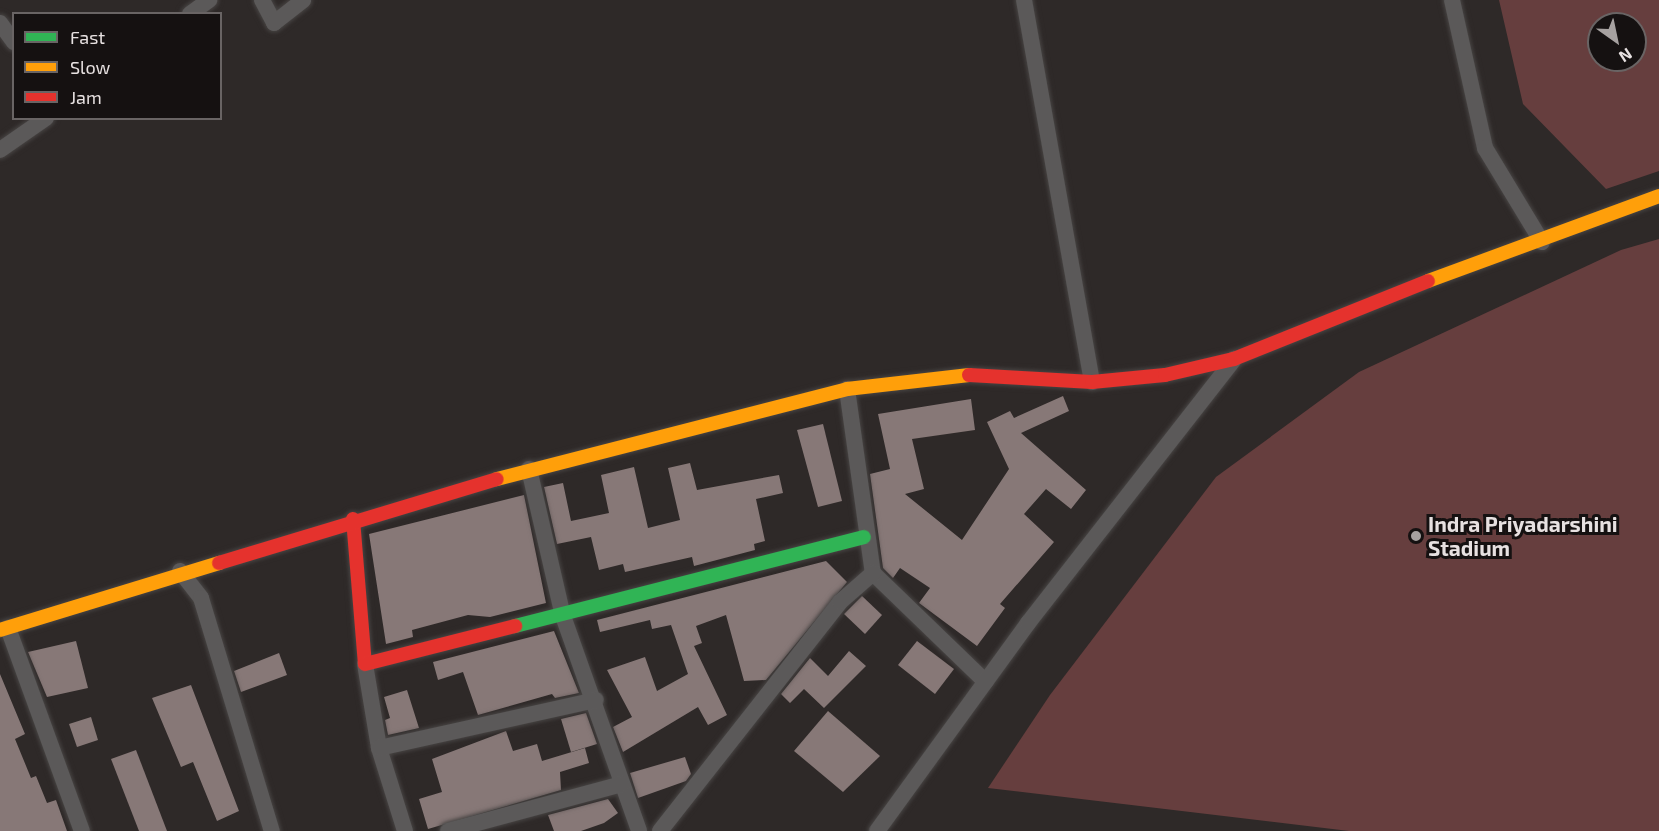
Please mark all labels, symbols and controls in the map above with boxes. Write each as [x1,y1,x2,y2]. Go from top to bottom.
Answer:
legend [12,12,222,120]
north arrow [1587,12,1647,72]
text: Fast [70,26,105,48]
text: N [1616,45,1636,67]
text: Slow [70,56,110,78]
text: Jam [70,86,102,108]
place label: Indra Priyadarshini Stadium [1428,511,1618,561]
marker: Indra Priyadarshini Stadium [1409,529,1423,543]

